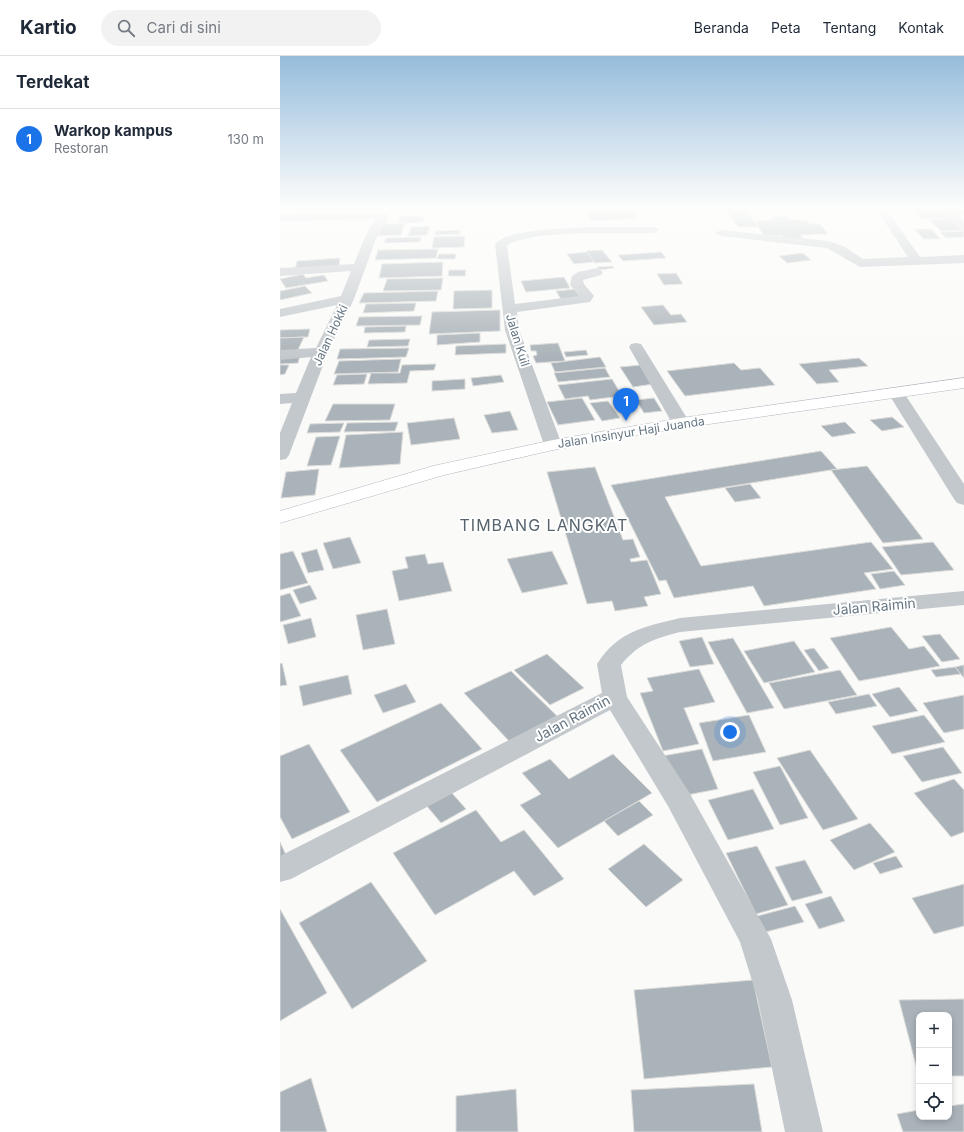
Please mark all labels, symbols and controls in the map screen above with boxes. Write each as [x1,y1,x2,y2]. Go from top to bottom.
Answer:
search box [101,10,381,46]
text: Kartio [20,16,77,39]
icon: search [115,17,137,39]
text: Cari di sini [147,18,221,37]
text: Beranda [694,19,749,36]
text: Peta [771,19,801,36]
text: Tentang [823,19,876,36]
text: Kontak [898,19,944,36]
text: Terdekat [16,72,89,92]
text: Warkop kampus [54,121,173,140]
text: 1 [26,131,32,147]
text: 130 m [227,131,264,147]
text: Restoran [54,140,108,156]
street label: Jalan Hokki [309,302,351,368]
street label: Jalan Kuil [503,312,533,368]
pin: 1 [613,388,639,421]
street label: Jalan Insinyur Haji Juanda [556,413,706,451]
district label: TIMBANG LANGKAT [460,515,628,535]
street label: Jalan Raimin [832,594,916,618]
street label: Jalan Raimin [531,691,613,745]
your location [720,722,740,742]
map controls [916,1012,952,1120]
button: + [916,1012,952,1048]
button: − [916,1048,952,1084]
button: locate [916,1084,952,1120]

